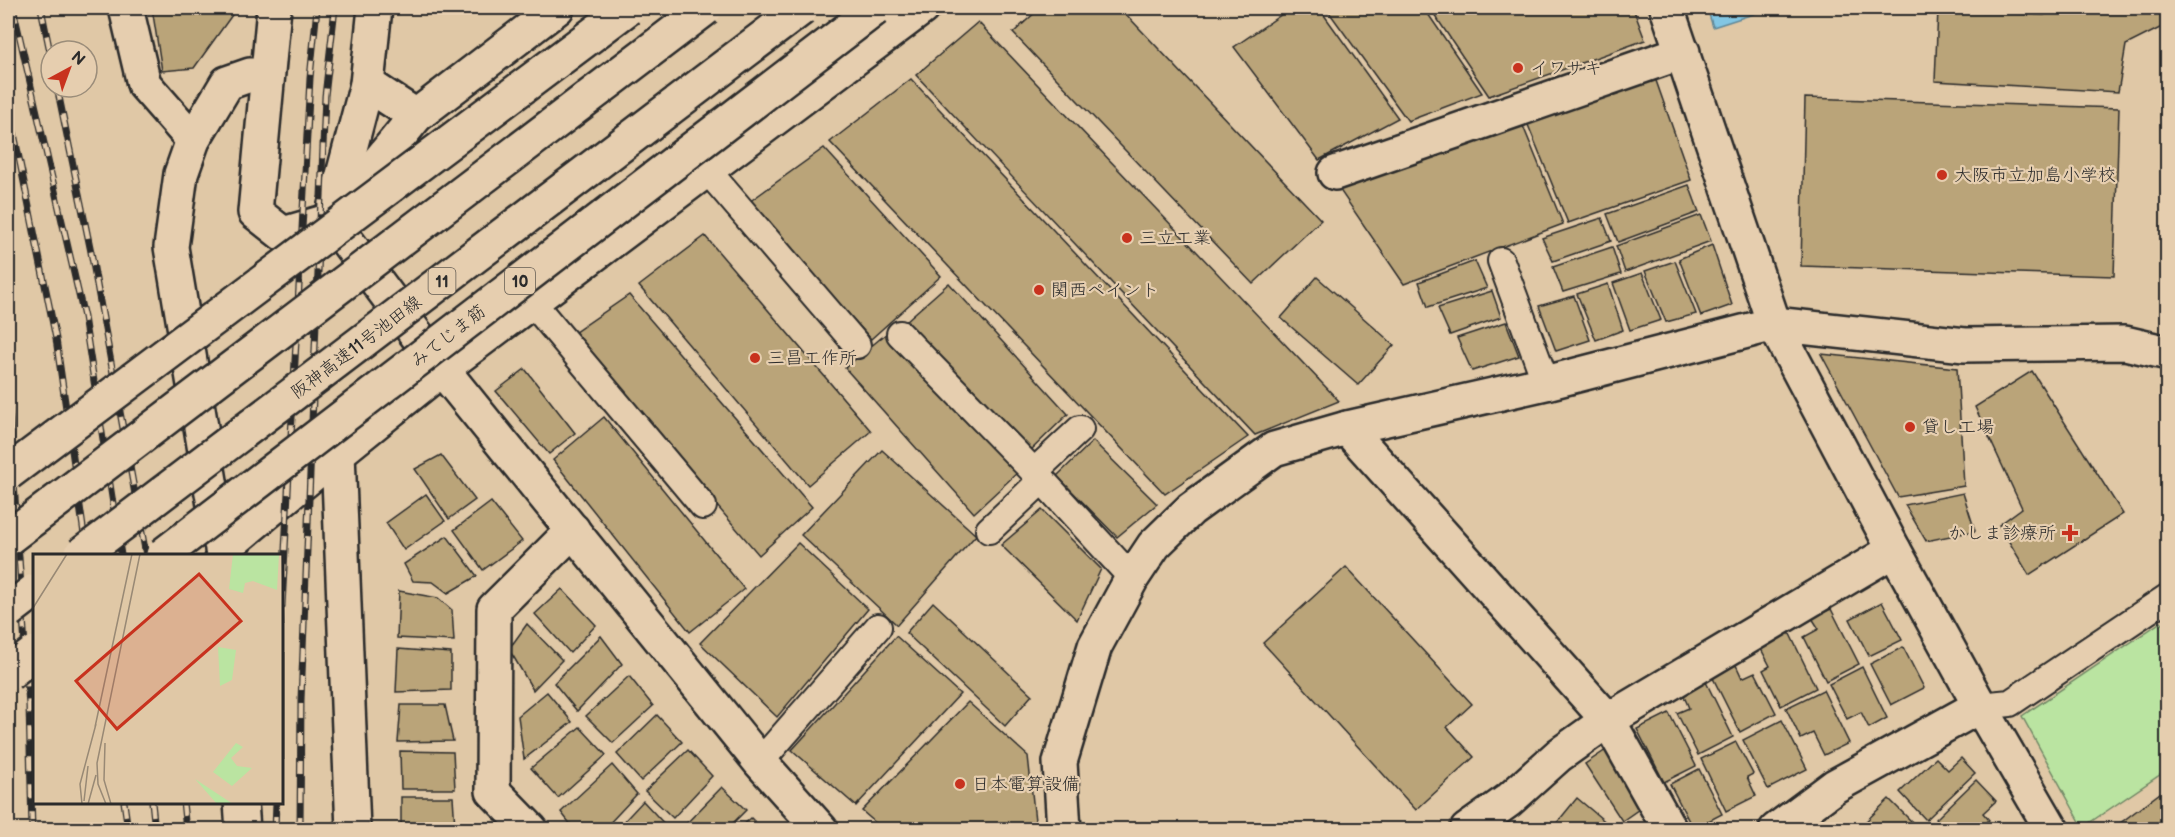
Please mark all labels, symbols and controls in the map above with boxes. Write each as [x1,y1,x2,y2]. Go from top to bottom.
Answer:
north arrow [39,39,99,99]
text: N [67,48,89,70]
place label: イワサキ [1530,58,1602,79]
marker: イワサキ [1511,61,1525,75]
place label: 大阪市立加島小学校 [1954,165,2116,186]
marker: 大阪市立加島小学校 [1935,168,1949,182]
place label: 三立工業 [1139,228,1211,249]
marker: 三立工業 [1120,231,1134,245]
road number: 11 [428,268,456,294]
road number: 10 [505,268,535,294]
place label: 関西ペイント [1051,280,1159,301]
marker: 関西ペイント [1032,283,1046,297]
street label: 阪神高速11号池田線 [287,291,426,403]
street label: みてじま筋 [407,301,490,372]
place label: 三昌工作所 [767,348,857,369]
marker: 三昌工作所 [748,351,762,365]
place label: 貸し工場 [1922,417,1994,438]
marker: 貸し工場 [1903,420,1917,434]
place label: かしま診療所 [1948,523,2056,544]
marker: かしま診療所 [2061,524,2079,542]
inset map [33,554,284,804]
place label: 日本電算設備 [972,774,1080,795]
marker: 日本電算設備 [953,777,967,791]

